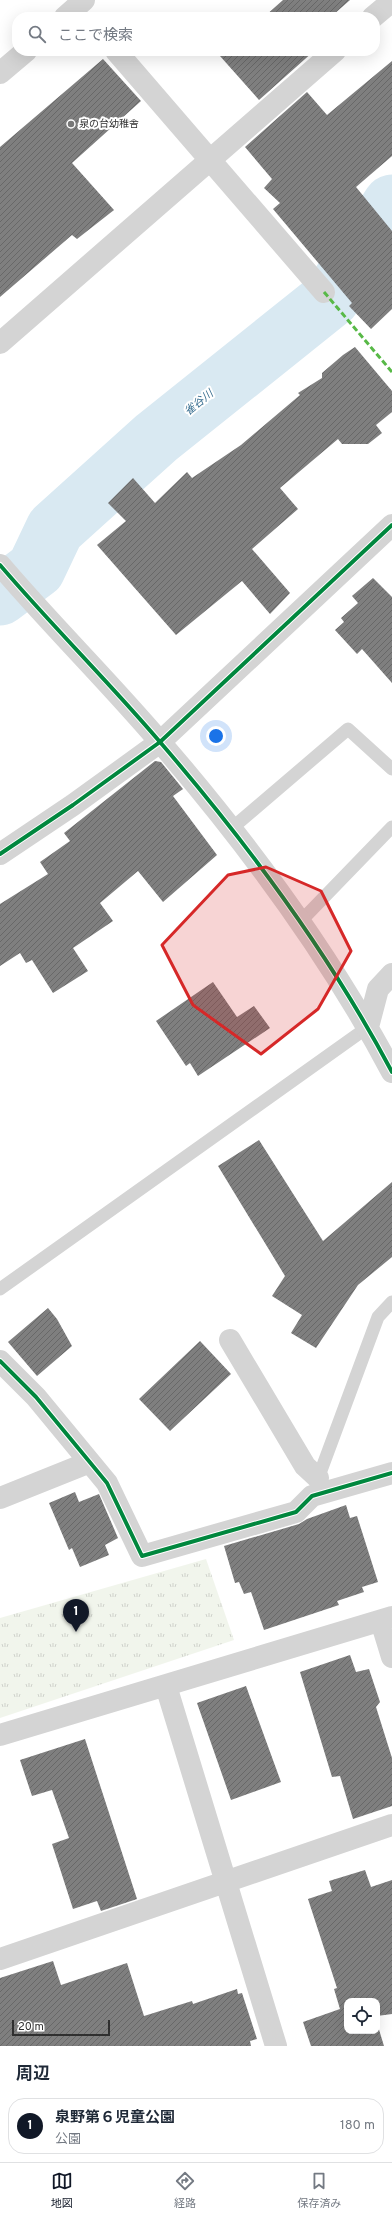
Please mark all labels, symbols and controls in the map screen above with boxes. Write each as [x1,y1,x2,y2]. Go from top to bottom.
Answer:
search box [12,12,380,56]
icon: search [26,23,48,45]
text: ここで検索 [58,27,133,46]
place label: 泉の台幼稚舎 [79,118,139,131]
marker: 泉の台幼稚舎 [66,119,76,129]
water label: 雀谷川 [182,387,217,419]
your location [206,726,226,746]
pin: 1 [63,1599,89,1632]
map controls [344,1998,380,2034]
button: locate [344,1998,380,2034]
scale bar [12,2018,110,2037]
text: 20 m [18,2020,44,2034]
text: 周辺 [16,2064,50,2086]
text: 泉野第６児童公園 [55,2109,175,2128]
text: 1 [27,2118,33,2134]
text: 180 m [340,2118,375,2134]
text: 公園 [55,2132,81,2148]
tab: 地図 [51,2170,73,2211]
tab: 経路 [174,2170,196,2211]
tab: 保存済み [297,2170,341,2211]

